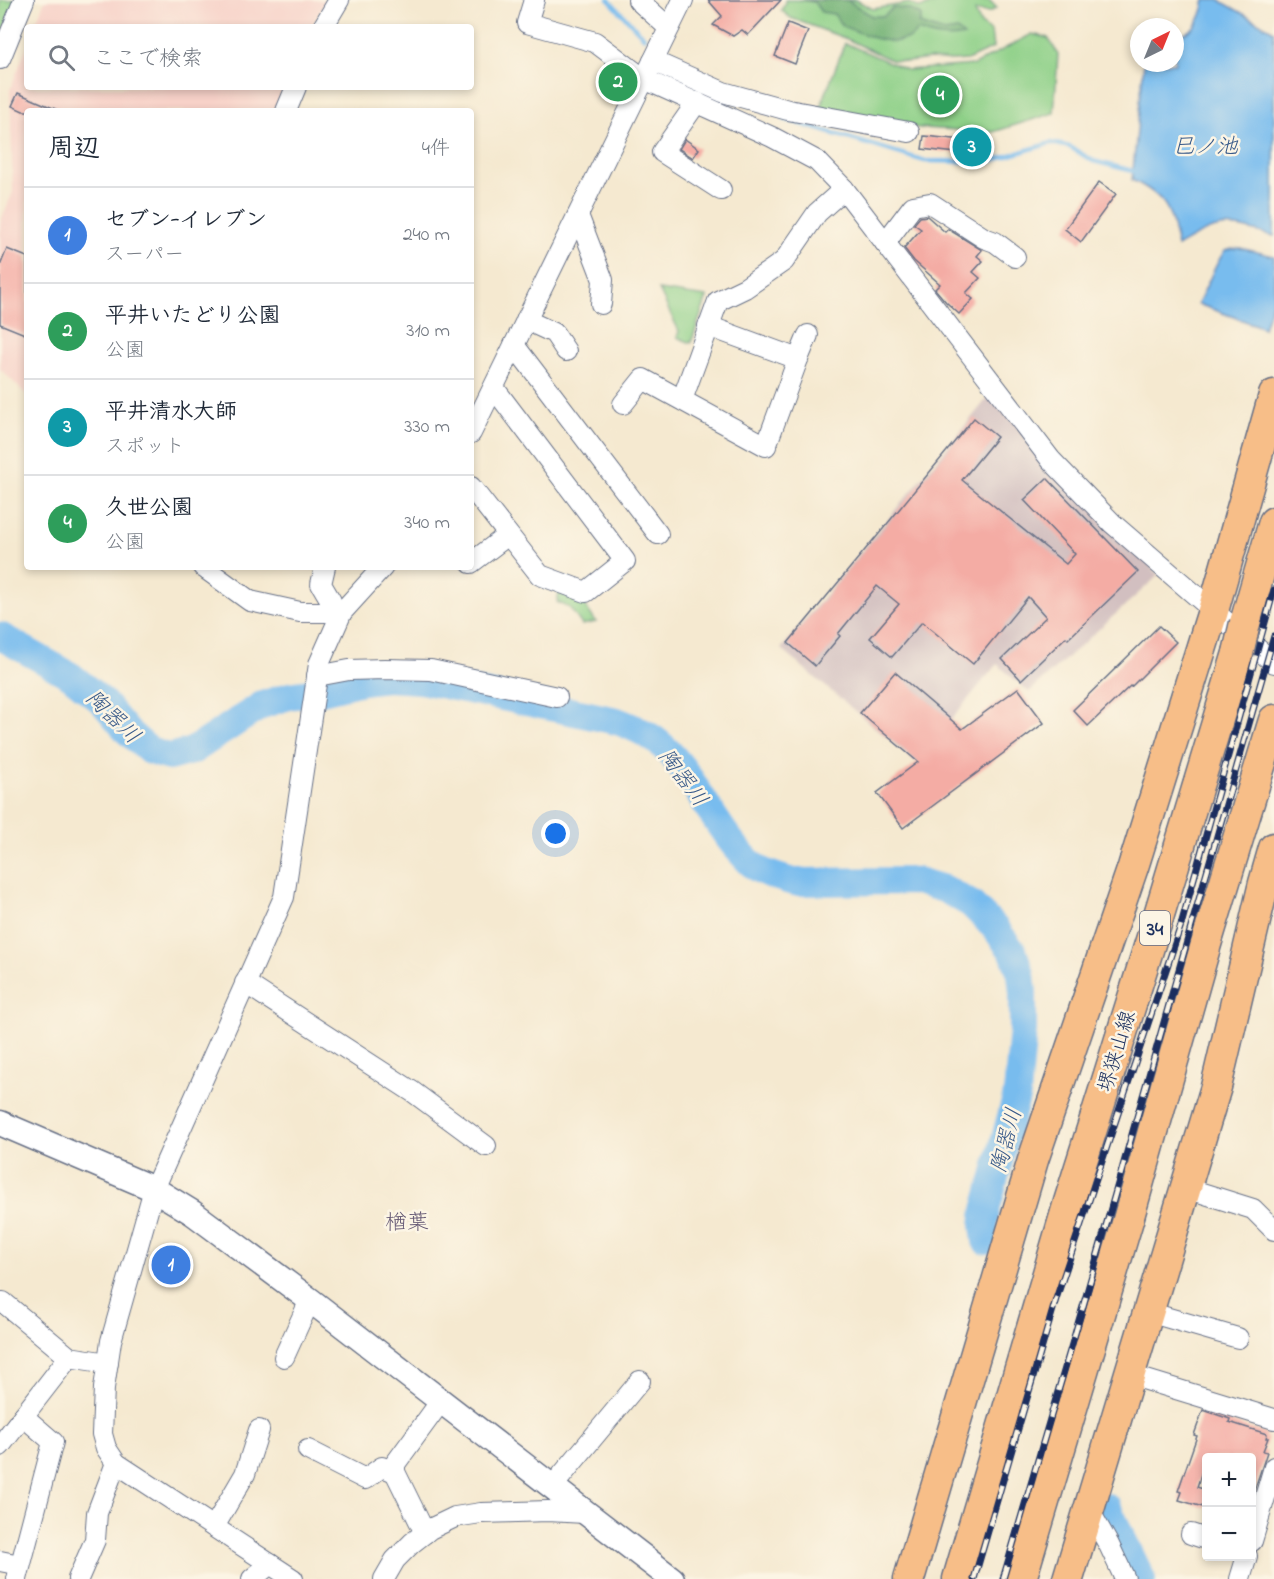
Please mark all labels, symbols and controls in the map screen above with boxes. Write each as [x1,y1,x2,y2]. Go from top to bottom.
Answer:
north arrow [1130,18,1184,72]
search box [24,24,474,90]
icon: search [45,41,78,74]
text: ここで検索 [93,44,203,76]
pin: 2 [598,60,638,104]
pin: 4 [920,72,960,118]
pin: 3 [952,124,992,170]
text: 周辺 [48,131,100,169]
water label: 巳ノ池 [1172,132,1239,164]
text: 4件 [422,135,450,164]
text: セブン-イレブン [105,205,267,237]
text: 1 [64,221,71,250]
text: 240 m [403,221,450,250]
text: スーパー [105,241,184,270]
text: 平井いたどり公園 [105,301,281,333]
text: 2 [63,317,72,346]
text: 310 m [406,317,450,346]
text: 公園 [105,337,145,366]
text: 平井清水大師 [105,397,237,429]
text: 3 [63,413,72,442]
text: 330 m [404,413,450,442]
text: スポット [105,433,185,462]
text: 久世公園 [105,493,193,525]
text: 4 [63,509,72,538]
text: 340 m [404,509,450,538]
text: 公園 [105,529,145,558]
water label: 陶器川 [77,684,147,753]
water label: 陶器川 [649,743,714,815]
your location [541,819,570,848]
road number: 34 [1140,911,1170,945]
street label: 堺狭山線 [1091,1007,1145,1096]
water label: 陶器川 [984,1105,1032,1177]
district label: 楢葉 [385,1208,429,1240]
pin: 1 [152,1242,190,1288]
map controls [1202,1453,1256,1561]
button: + [1202,1453,1256,1507]
button: − [1202,1507,1256,1561]

